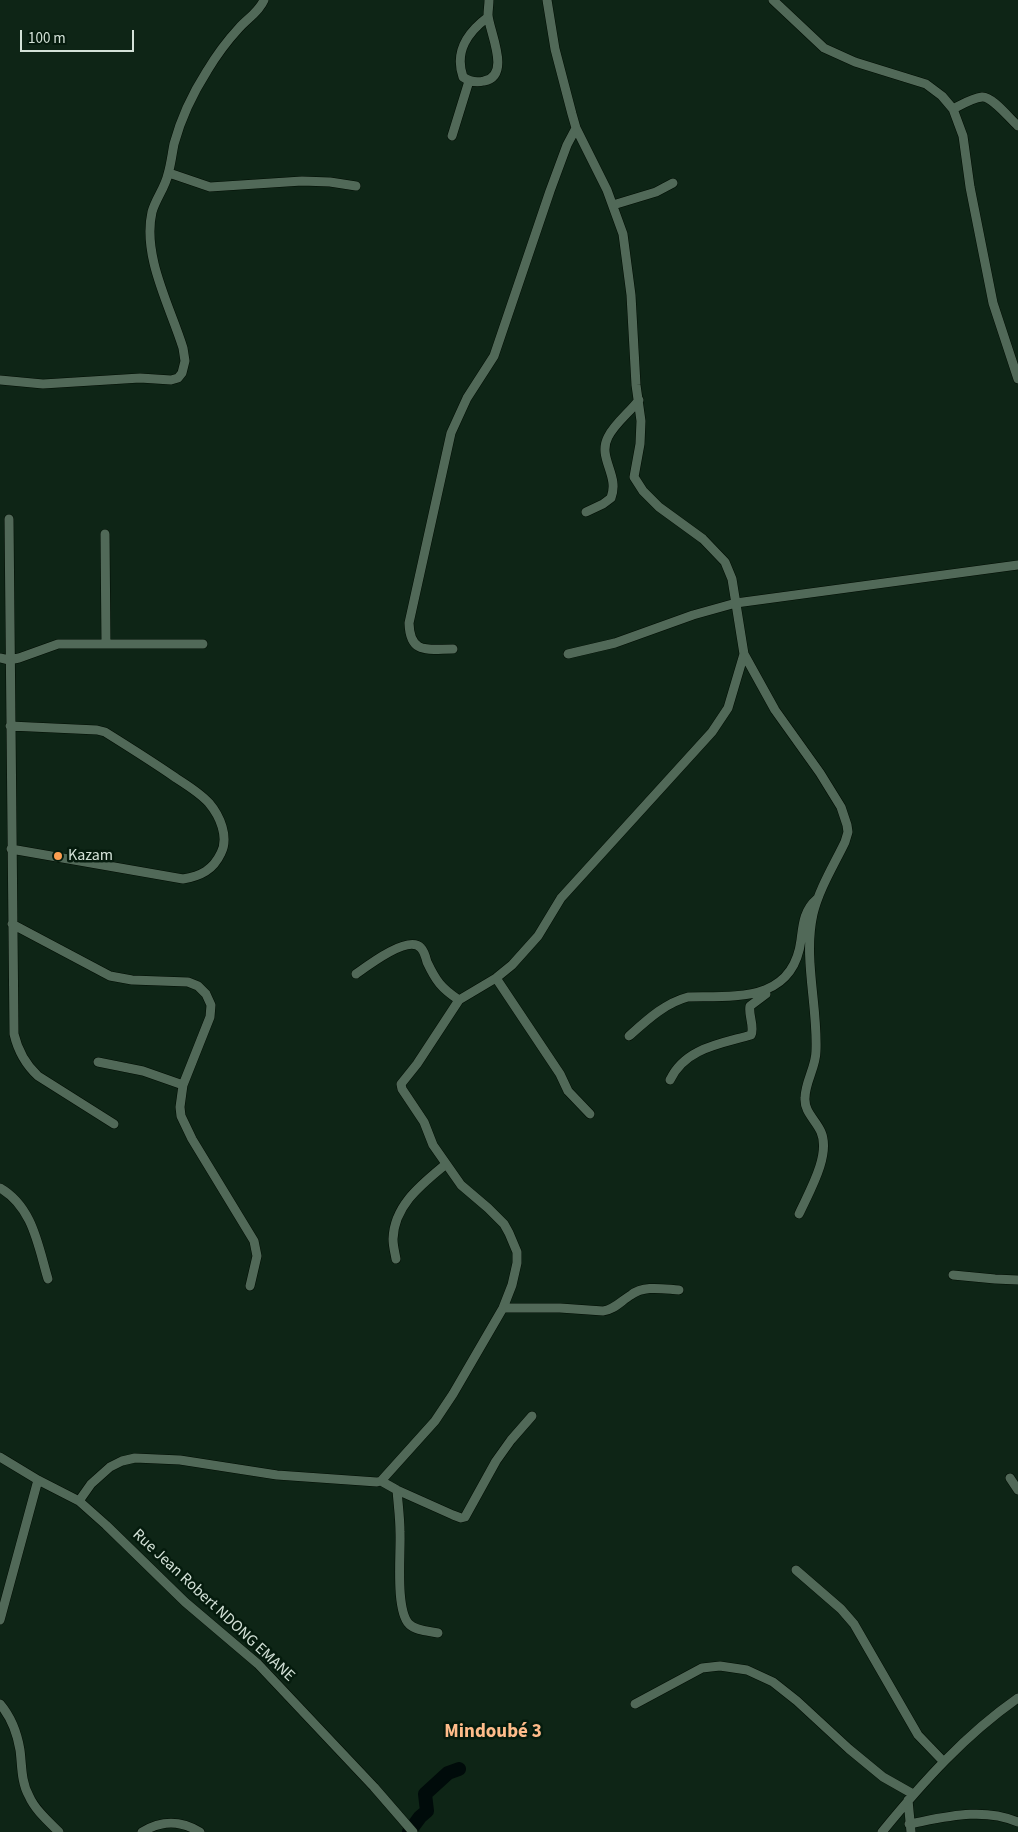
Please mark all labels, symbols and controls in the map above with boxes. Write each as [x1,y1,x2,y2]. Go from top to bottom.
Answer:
scale bar [22,20,136,52]
text: 100 m [28,28,66,49]
place label: Kazam [68,846,113,866]
marker: Kazam [52,850,64,862]
street label: Rue Jean Robert NDONG EMANE [128,1526,298,1686]
district label: Mindoubé 3 [444,1722,542,1744]

